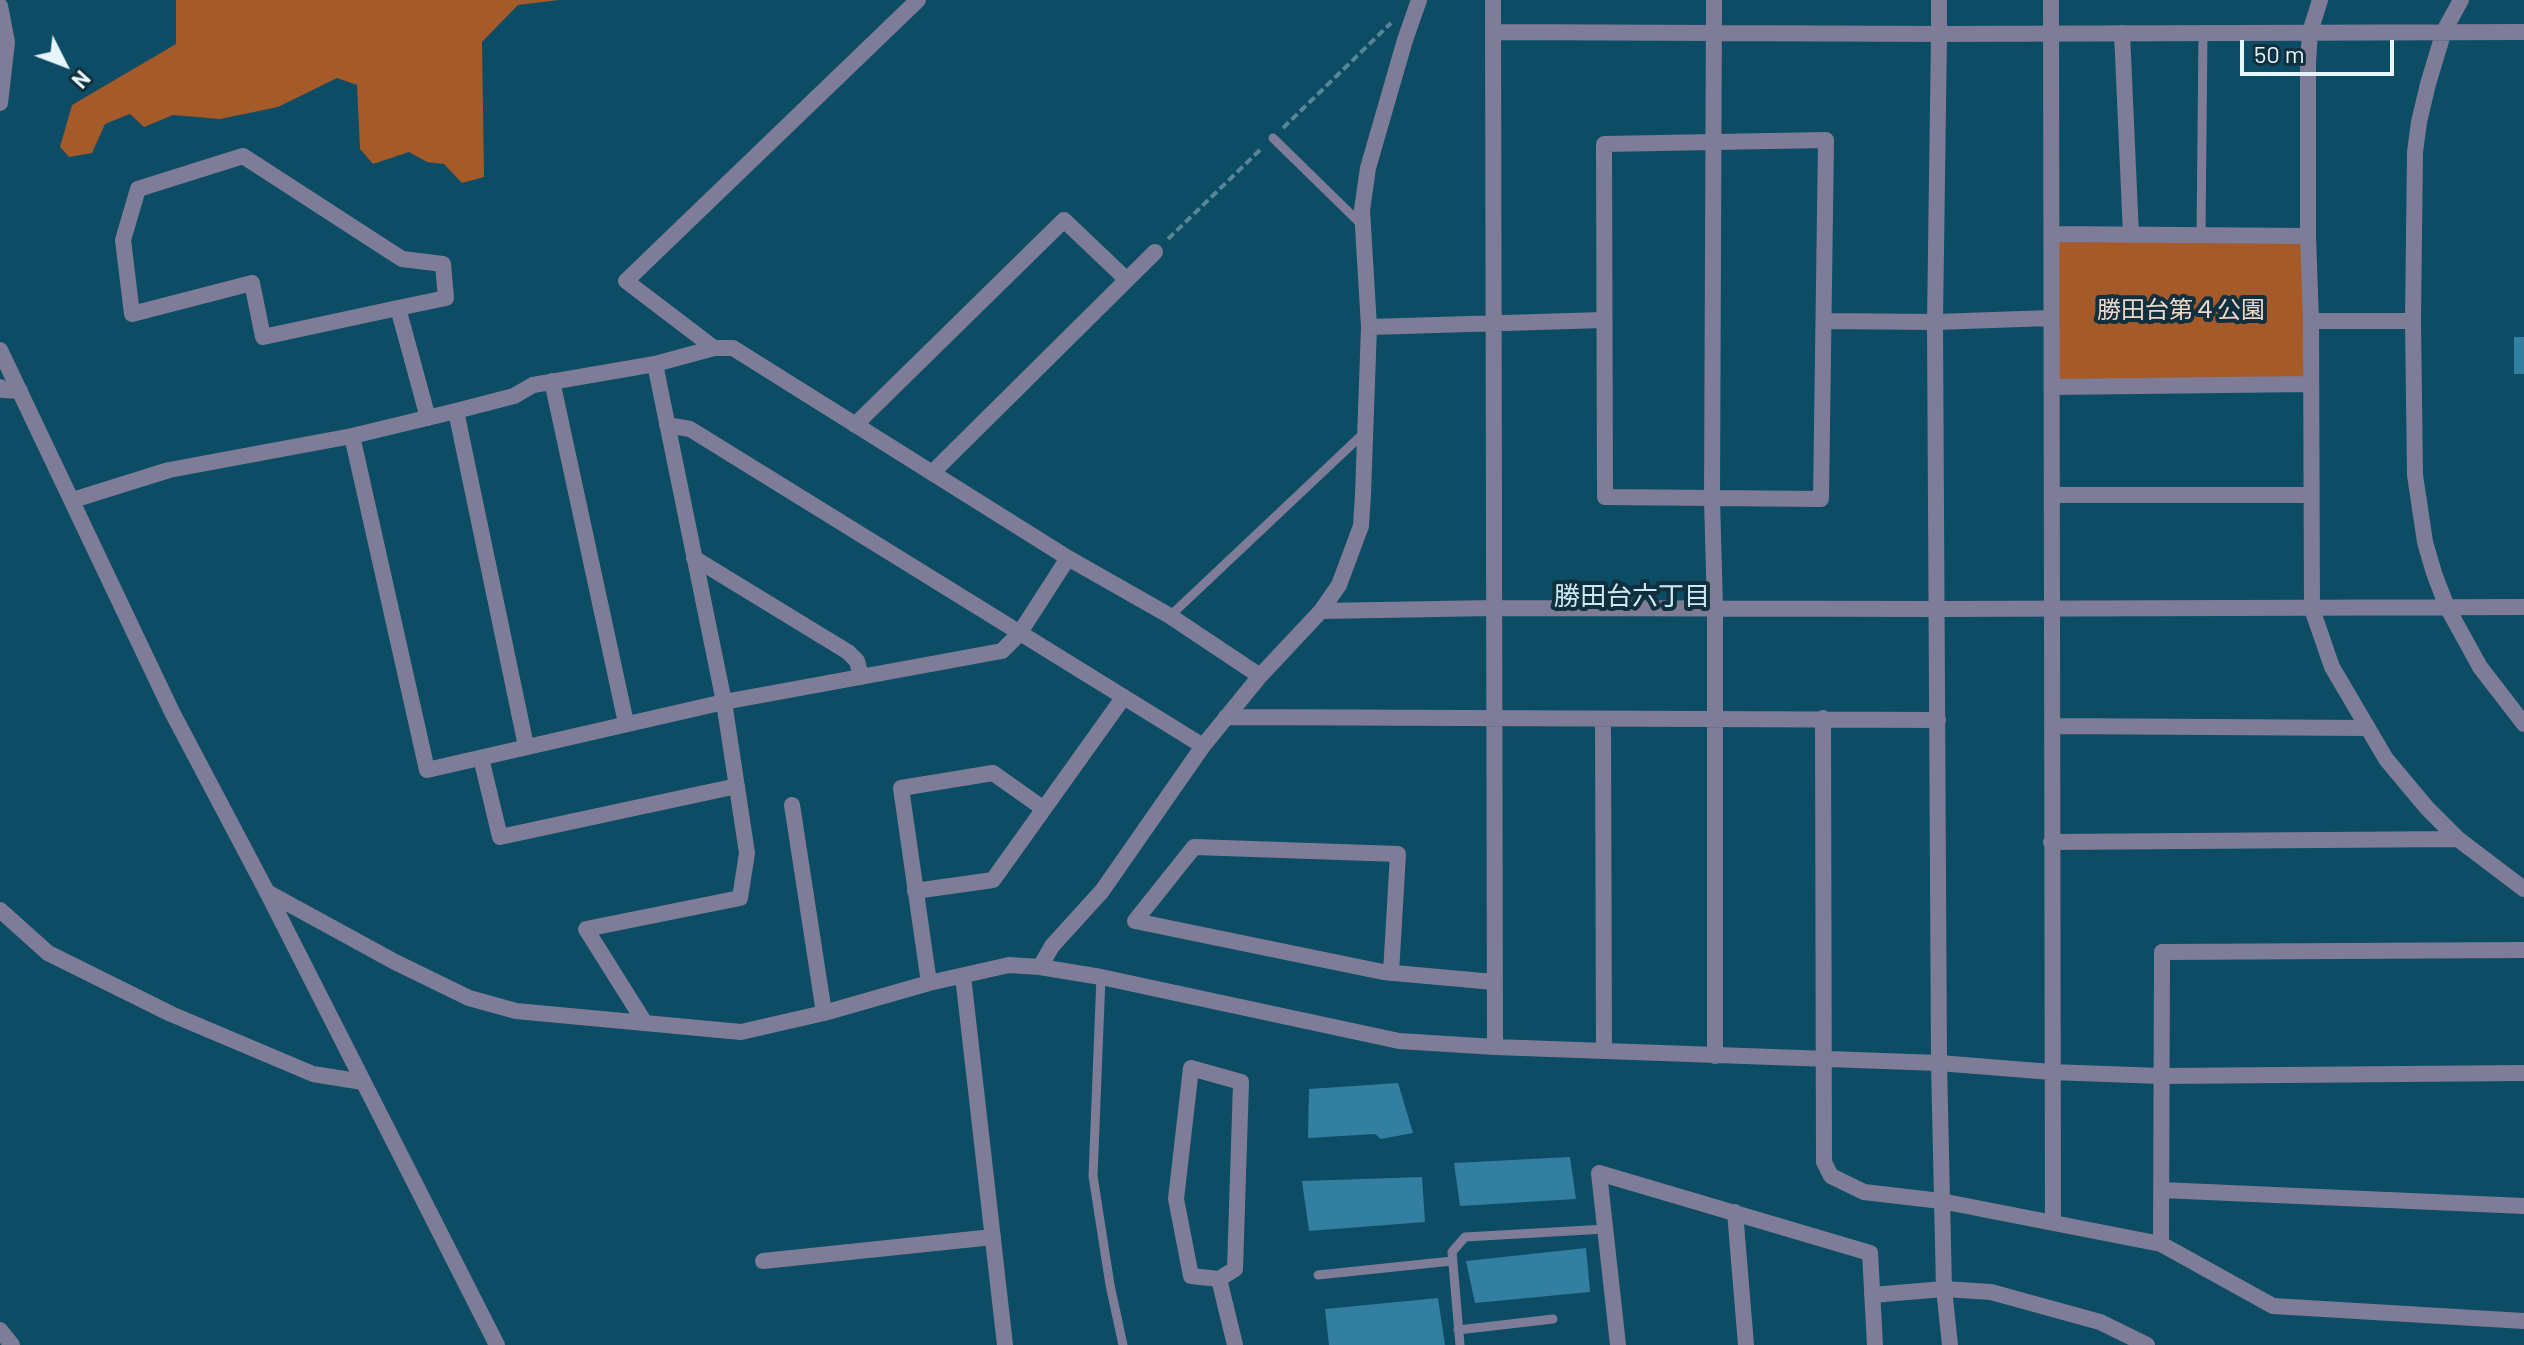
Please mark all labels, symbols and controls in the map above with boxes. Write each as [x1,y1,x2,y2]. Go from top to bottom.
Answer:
north arrow [24,24,104,104]
scale bar [2244,24,2398,74]
text: 50 m [2254,39,2305,68]
text: N [67,66,96,94]
park label: 勝田台第４公園 [2097,296,2265,324]
district label: 勝田台六丁目 [1554,580,1710,612]

